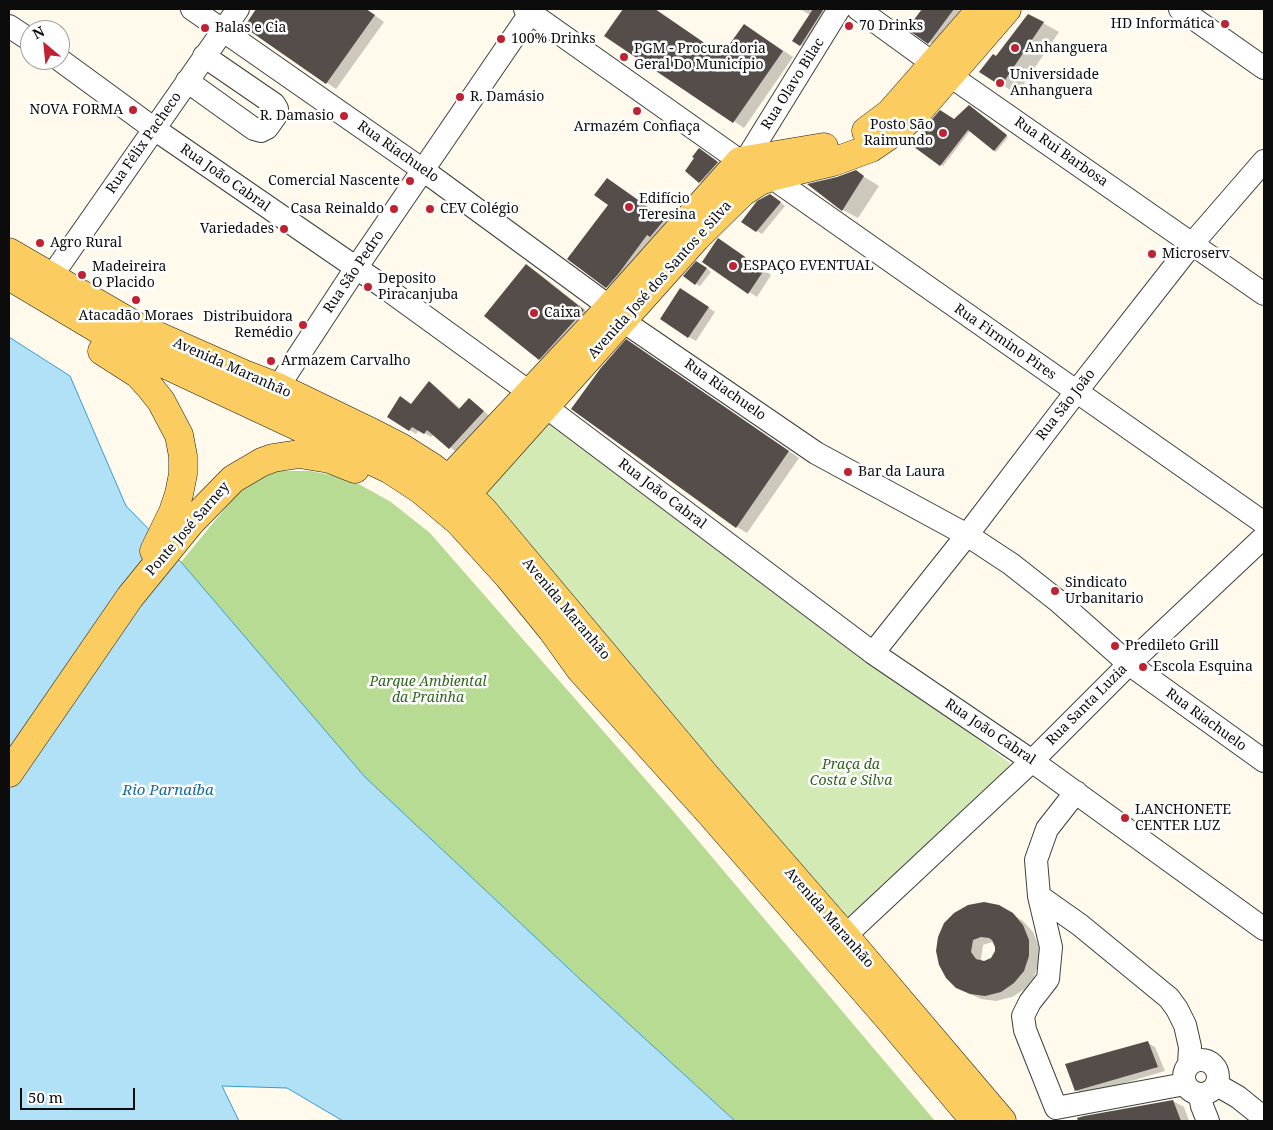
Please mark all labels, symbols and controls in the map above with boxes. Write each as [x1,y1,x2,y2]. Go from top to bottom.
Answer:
place label: HD Informática [1111,16,1215,32]
place label: 70 Drinks [859,18,923,34]
marker: HD Informática [1219,18,1231,30]
north arrow [20,20,70,70]
place label: Balas e Cia [215,20,286,36]
marker: 70 Drinks [843,20,855,32]
text: N [29,21,48,43]
marker: Balas e Cia [199,22,211,34]
place label: 100% Drinks [511,31,595,47]
marker: 100% Drinks [495,33,507,45]
street label: Rua Olavo Bilac [758,35,828,133]
place label: Anhanguera [1025,40,1108,56]
place label: PGM - Procuradoria Geral Do Município [634,41,766,74]
marker: Anhanguera [1009,42,1021,54]
marker: PGM - Procuradoria Geral Do Município [618,51,630,63]
place label: Universidade Anhanguera [1010,67,1099,100]
marker: Universidade Anhanguera [994,77,1006,89]
street label: Rua Félix Pacheco [103,89,185,197]
place label: R. Damásio [470,89,544,105]
marker: R. Damásio [454,91,466,103]
place label: NOVA FORMA [30,102,123,118]
marker: NOVA FORMA [127,104,139,116]
marker: Armazém Confiaça [631,105,643,117]
place label: R. Damasio [260,108,334,124]
marker: R. Damasio [338,110,350,122]
street label: Rua Rui Barbosa [1011,113,1111,191]
place label: Posto São Raimundo [864,117,933,150]
street label: Rua Riachuelo [354,118,442,186]
place label: Armazém Confiaça [574,119,700,135]
marker: Posto São Raimundo [937,127,949,139]
street label: Rua João Cabral [177,141,273,215]
place label: Comercial Nascente [268,173,400,189]
marker: Comercial Nascente [404,175,416,187]
place label: Edifício Teresina [639,191,696,223]
street label: Avenida José dos Santos e Silva [585,198,735,362]
place label: Casa Reinaldo [291,201,384,217]
place label: CEV Colégio [440,201,519,217]
marker: Edifício Teresina [623,201,635,213]
marker: Casa Reinaldo [388,203,400,215]
marker: CEV Colégio [424,203,436,215]
place label: Variedades [200,221,274,237]
marker: Variedades [278,223,290,235]
street label: Rua São Pedro [320,227,388,317]
place label: Agro Rural [50,235,122,251]
marker: Agro Rural [34,237,46,249]
place label: Microserv [1162,246,1230,262]
marker: Microserv [1146,248,1158,260]
place label: ESPAÇO EVENTUAL [743,258,874,274]
place label: Madeireira O Placido [92,259,166,292]
marker: ESPAÇO EVENTUAL [727,260,739,272]
marker: Madeireira O Placido [76,269,88,281]
place label: Deposito Piracanjuba [378,271,458,304]
marker: Deposito Piracanjuba [362,281,374,293]
marker: Atacadão Moraes [130,294,142,306]
street label: Rua Firmino Pires [951,300,1059,384]
place label: Caixa [544,305,581,321]
marker: Caixa [528,307,540,319]
place label: Atacadão Moraes [79,308,193,324]
place label: Distribuidora Remédio [203,309,293,342]
marker: Distribuidora Remédio [297,319,309,331]
street label: Avenida Maranhão [170,334,294,402]
place label: Armazem Carvalho [281,353,410,369]
marker: Armazem Carvalho [265,355,277,367]
street label: Rua Riachuelo [681,356,769,424]
street label: Rua São João [1033,366,1099,444]
street label: Rua João Cabral [615,455,709,533]
place label: Bar da Laura [858,464,945,480]
marker: Bar da Laura [842,466,854,478]
street label: Ponte José Sarney [143,479,233,579]
street label: Avenida Maranhão [519,555,613,663]
place label: Sindicato Urbanitario [1065,575,1144,608]
marker: Sindicato Urbanitario [1049,585,1061,597]
place label: Predileto Grill [1125,638,1219,654]
marker: Predileto Grill [1109,640,1121,652]
place label: Escola Esquina [1153,659,1253,675]
street label: Rua Santa Luzia [1043,661,1131,749]
marker: Escola Esquina [1137,661,1149,673]
park label: Parque Ambiental da Prainha [369,674,487,706]
street label: Rua Riachuelo [1162,685,1250,755]
street label: Rua João Cabral [941,695,1039,769]
park label: Praça da Costa e Silva [810,757,892,790]
water label: Rio Parnaíba [122,782,214,800]
place label: LANCHONETE CENTER LUZ [1135,802,1231,834]
marker: LANCHONETE CENTER LUZ [1119,812,1131,824]
street label: Avenida Maranhão [781,864,877,972]
scale bar [22,1078,138,1110]
text: 50 m [28,1087,63,1107]

